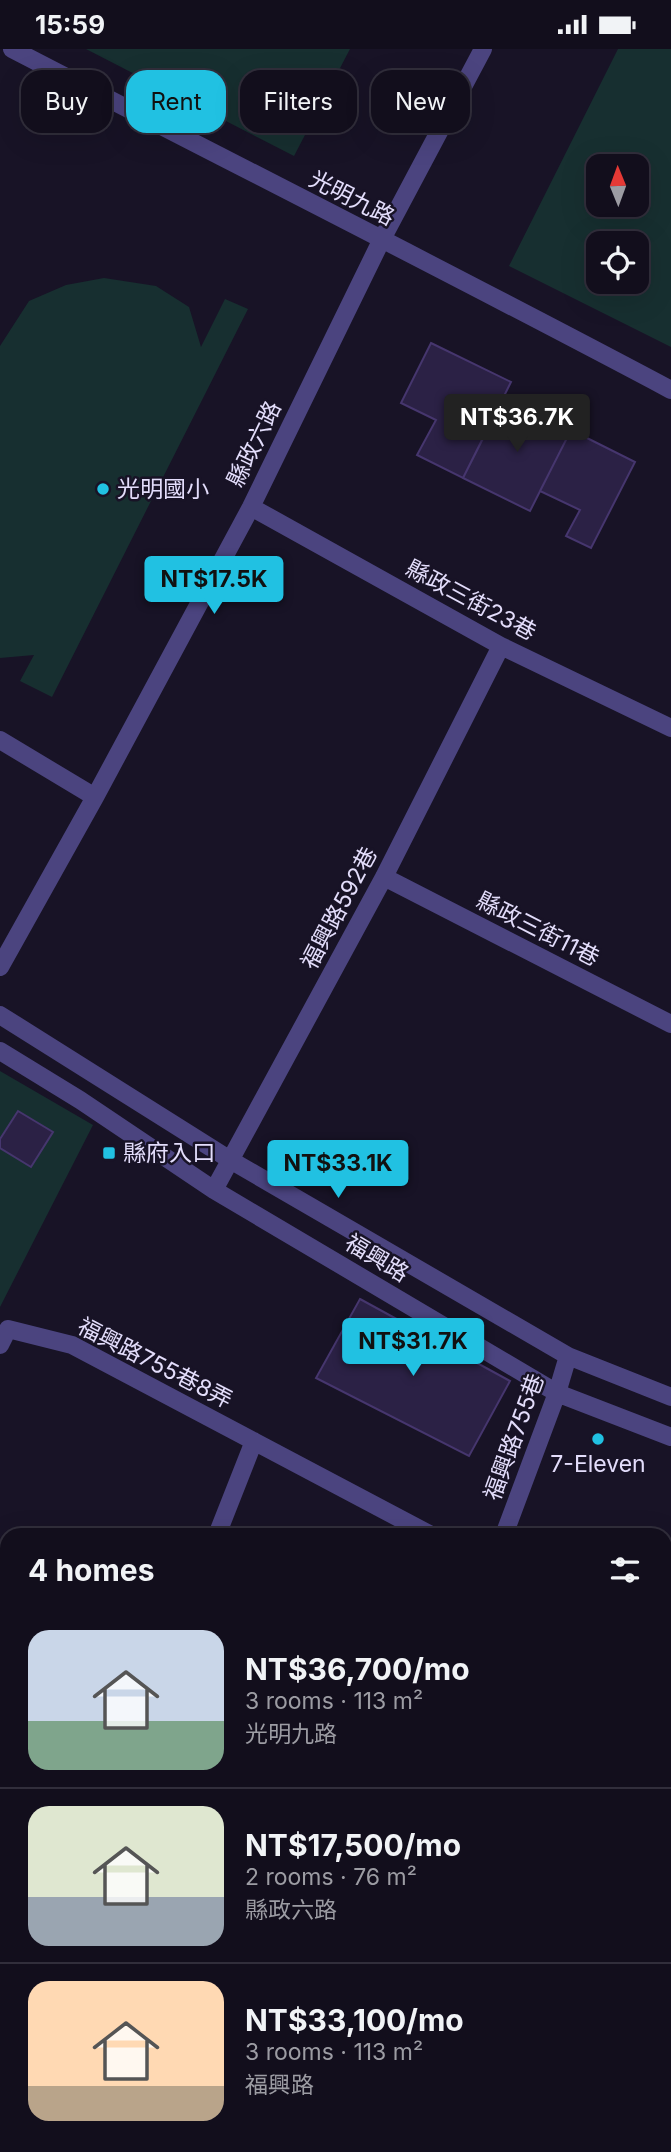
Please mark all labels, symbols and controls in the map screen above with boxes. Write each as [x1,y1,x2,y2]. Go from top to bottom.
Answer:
text: 15:59 [35,9,105,40]
chip: Buy [21,70,112,133]
chip: Rent [126,70,226,133]
chip: Filters [240,70,357,133]
chip: New [371,70,470,133]
north arrow [586,154,649,217]
map controls [586,154,649,294]
street label: 光明九路 [305,165,399,231]
button: locate [586,231,649,294]
pin: NT$36.7K [445,395,589,454]
street label: 縣政六路 [221,397,287,491]
text: NT$36.7K [460,403,574,431]
place label: 光明國小 [117,475,209,503]
marker: 光明國小 [95,481,111,497]
street label: 縣政三街23巷 [401,554,541,646]
pin: NT$17.5K [142,557,286,616]
text: NT$17.5K [160,565,268,593]
street label: 福興路592巷 [295,842,383,974]
street label: 縣政三街11巷 [472,886,604,972]
place label: 縣府入口 [123,1139,215,1167]
pin: NT$33.1K [266,1141,410,1200]
marker: 縣府入口 [101,1145,117,1161]
text: NT$33.1K [283,1149,393,1177]
street label: 福興路 [340,1228,414,1288]
street label: 福興路755巷8弄 [73,1312,237,1414]
pin: NT$31.7K [341,1319,485,1378]
text: NT$31.7K [358,1327,468,1355]
street label: 福興路755巷 [478,1370,550,1504]
marker: 7-Eleven [590,1431,606,1447]
place label: 7-Eleven [550,1450,646,1478]
icon: filters [606,1551,644,1589]
text: 4 homes [28,1552,155,1588]
text: NT$36,700/mo [245,1651,470,1687]
icon: home [84,1658,168,1742]
text: 3 rooms · 113 m² [245,1687,423,1715]
text: 光明九路 [245,1720,337,1748]
text: NT$17,500/mo [245,1827,461,1863]
icon: home [84,1834,168,1918]
text: 2 rooms · 76 m² [245,1863,417,1891]
text: 縣政六路 [245,1896,337,1924]
text: NT$33,100/mo [245,2002,464,2038]
icon: home [84,2009,168,2093]
text: 3 rooms · 113 m² [245,2038,423,2066]
text: 福興路 [245,2071,314,2099]

